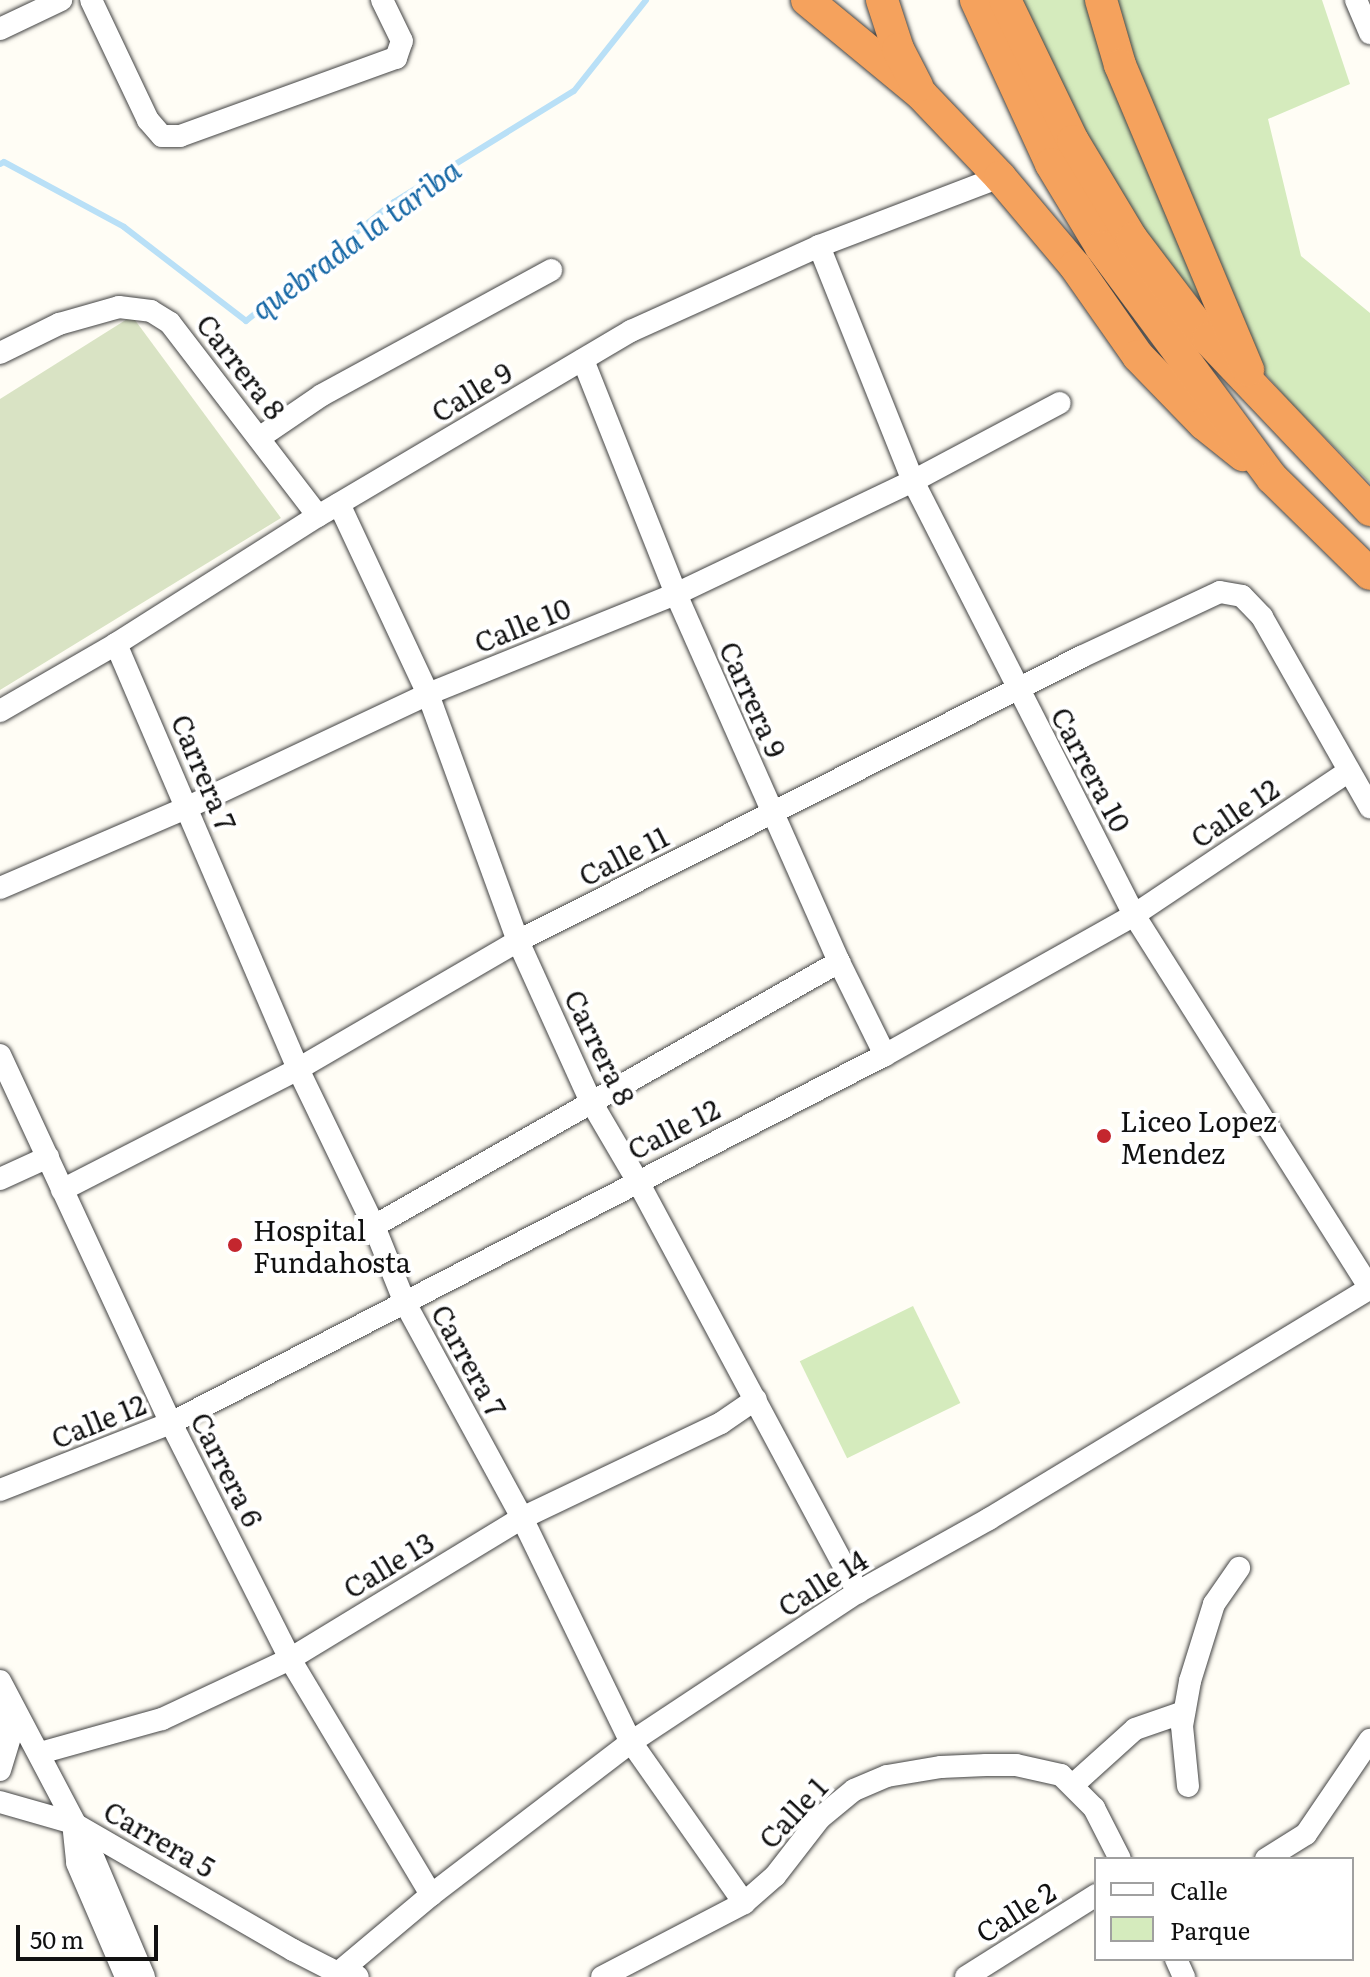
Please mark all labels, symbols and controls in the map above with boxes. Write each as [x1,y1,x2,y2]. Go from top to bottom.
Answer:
water label: quebrada la tariba [243,150,467,326]
street label: Carrera 8 [191,307,293,425]
street label: Calle 9 [425,354,517,428]
street label: Calle 10 [469,590,575,658]
street label: Carrera 9 [714,636,794,762]
street label: Carrera 10 [1045,701,1139,837]
street label: Carrera 7 [166,709,244,835]
street label: Calle 12 [1184,771,1284,853]
street label: Calle 11 [573,818,673,892]
street label: Carrera 8 [559,984,643,1110]
street label: Calle 12 [621,1091,725,1165]
place label: Liceo Lopez Mendez [1120,1103,1277,1169]
marker: Liceo Lopez Mendez [1095,1127,1113,1145]
place label: Hospital Fundahosta [253,1212,411,1278]
marker: Hospital Fundahosta [224,1234,246,1256]
street label: Carrera 7 [426,1298,514,1422]
street label: Calle 12 [46,1386,150,1454]
street label: Carrera 6 [185,1406,271,1532]
street label: Calle 13 [337,1524,439,1604]
street label: Calle 14 [771,1542,873,1622]
street label: Calle 1 [751,1770,833,1854]
street label: Carrera 5 [98,1793,222,1883]
legend [1094,1857,1354,1961]
text: Calle [1170,1872,1228,1907]
street label: Calle 2 [969,1874,1061,1948]
scale bar [20,1909,162,1959]
text: Parque [1170,1912,1250,1947]
text: 50 m [30,1921,84,1956]

